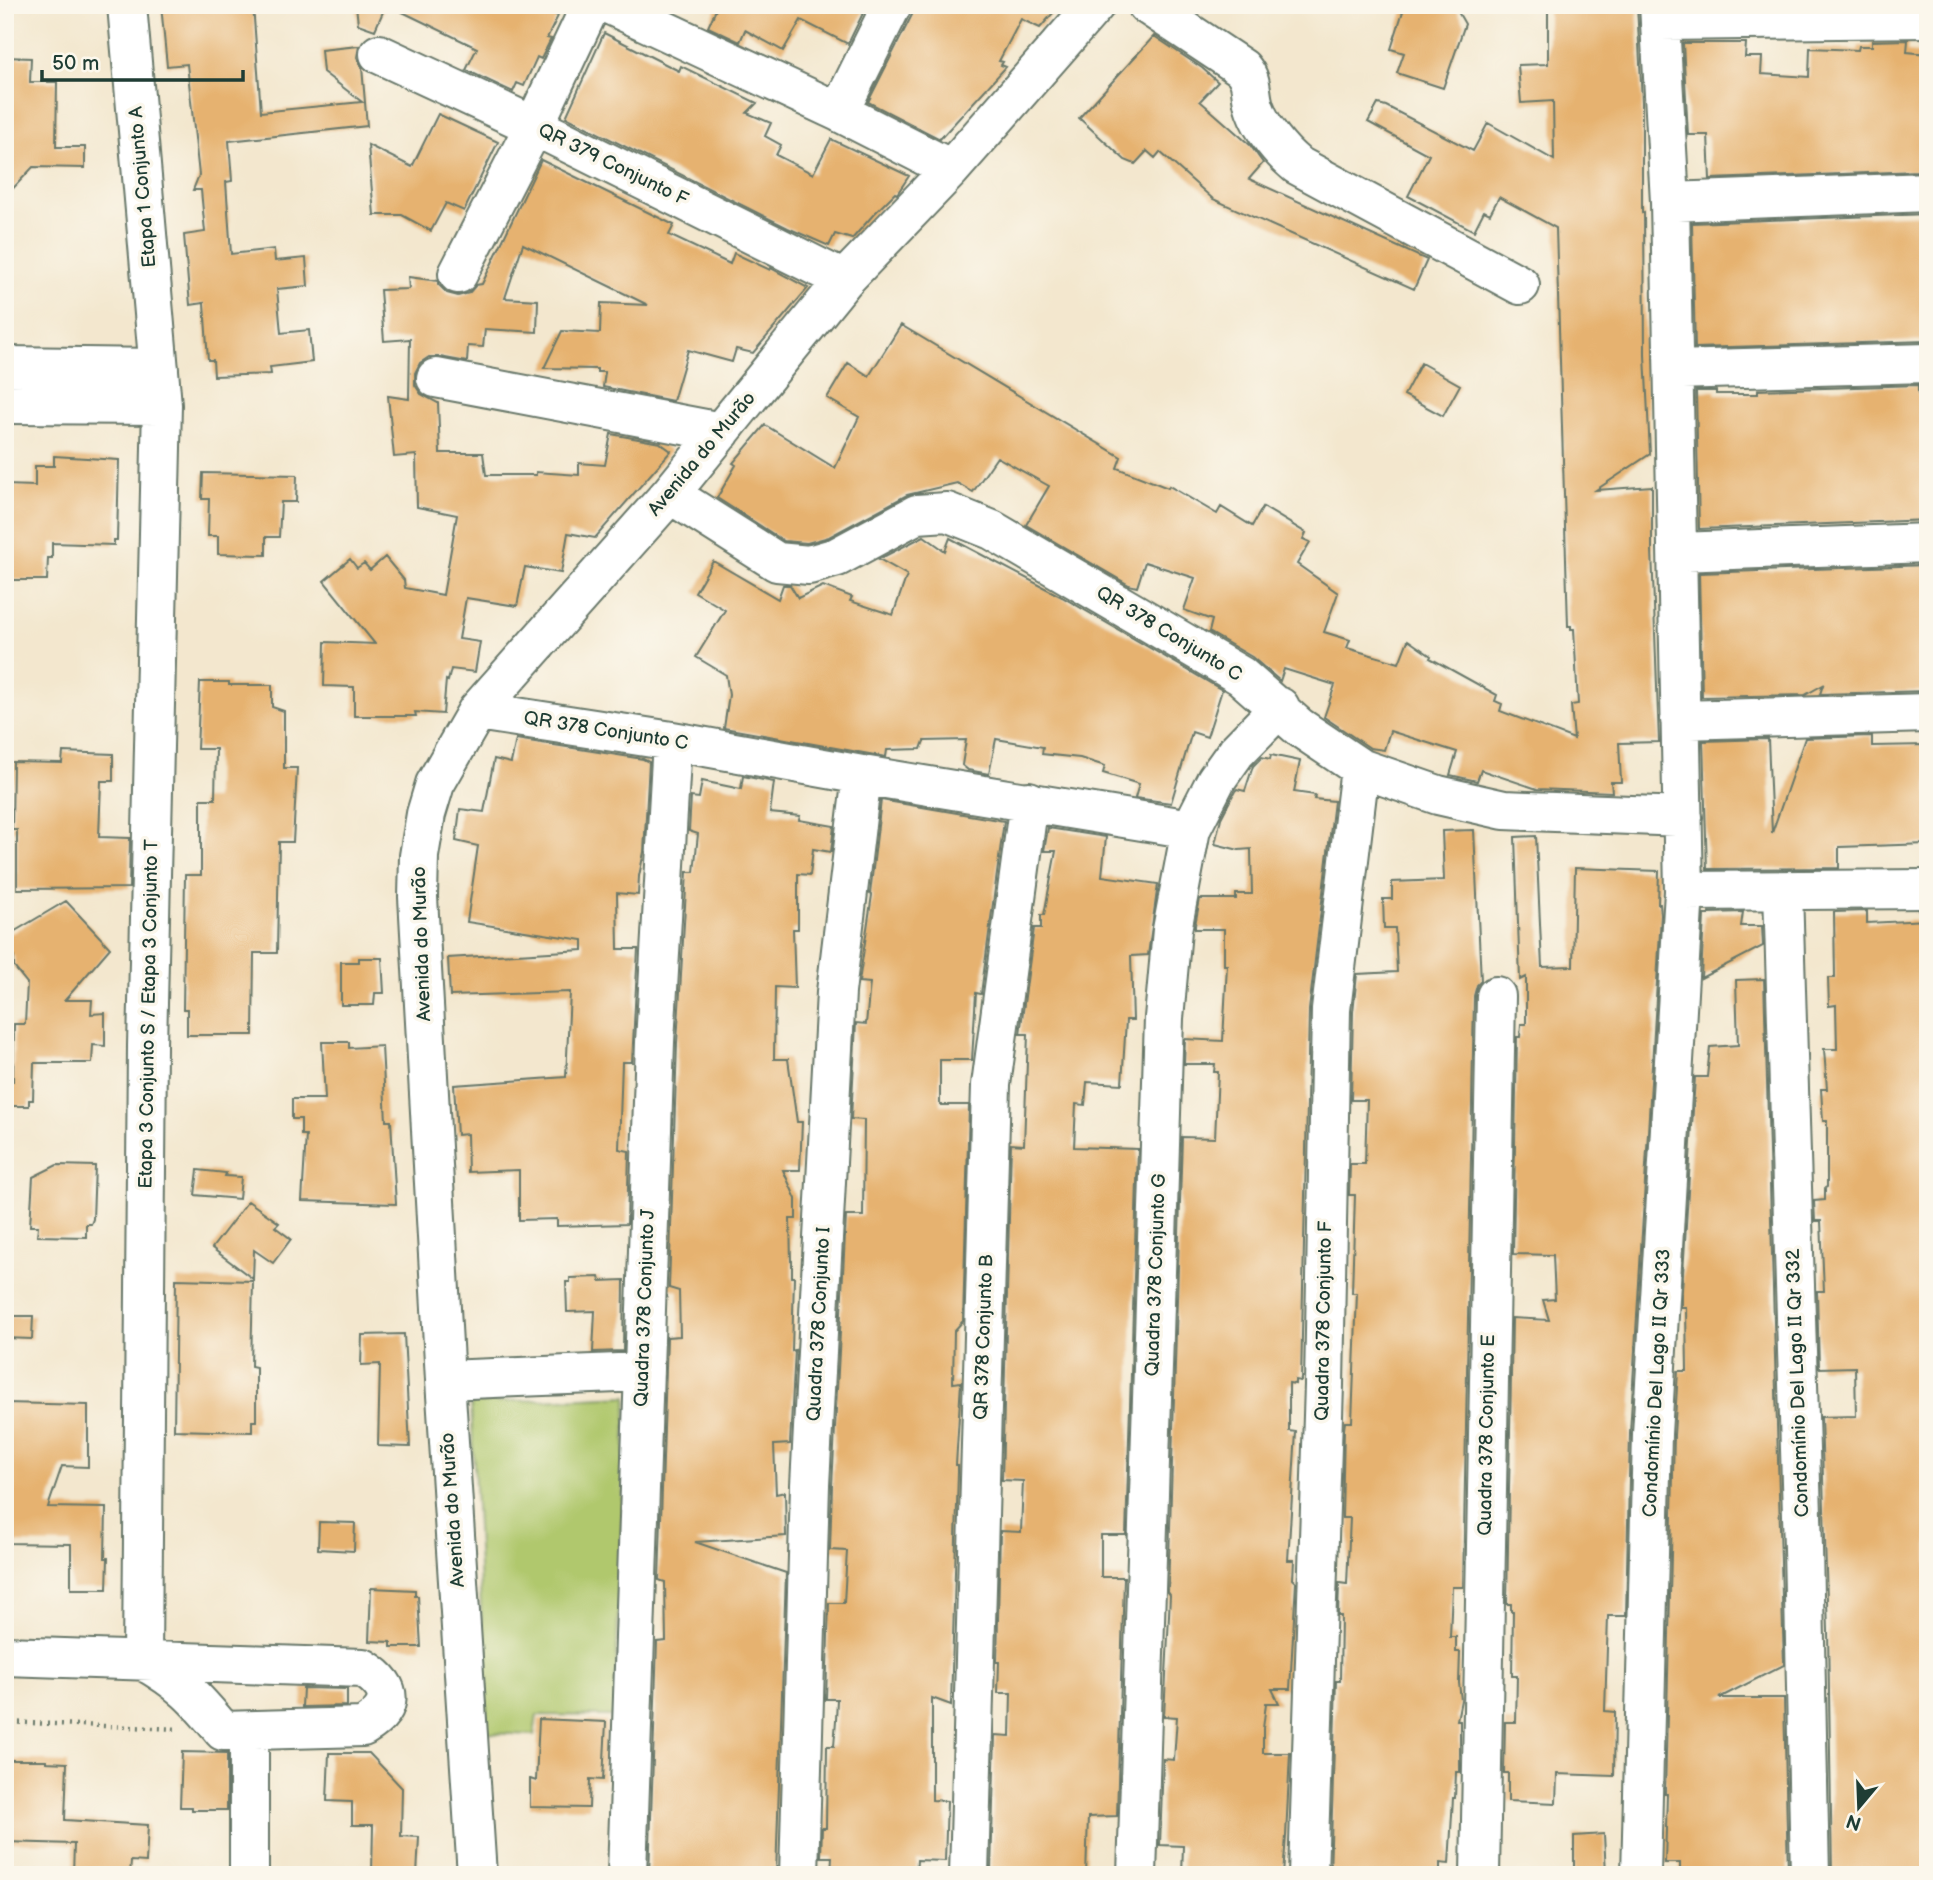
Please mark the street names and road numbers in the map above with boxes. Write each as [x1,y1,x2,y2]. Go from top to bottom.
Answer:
street label: Etapa 1 Conjunto A [124,105,161,268]
street label: QR 379 Conjunto F [534,119,692,212]
street label: Avenida do Murão [643,387,761,521]
street label: QR 378 Conjunto C [1092,581,1246,687]
street label: QR 378 Conjunto C [522,707,690,755]
street label: Etapa 3 Conjunto S / Etapa 3 Conjunto T [134,839,164,1189]
street label: Avenida do Murão [408,866,436,1022]
street label: Quadra 378 Conjunto G [1141,1173,1171,1377]
street label: Quadra 378 Conjunto J [630,1208,660,1407]
street label: Quadra 378 Conjunto F [1311,1220,1337,1421]
street label: Quadra 378 Conjunto I [802,1226,836,1422]
street label: Condomínio Del Lago II Qr 333 [1638,1248,1676,1518]
street label: Condomínio Del Lago II Qr 332 [1782,1248,1814,1518]
street label: QR 378 Conjunto B [970,1254,998,1420]
street label: Quadra 378 Conjunto E [1474,1334,1500,1536]
street label: Avenida do Murão [436,1432,470,1588]

